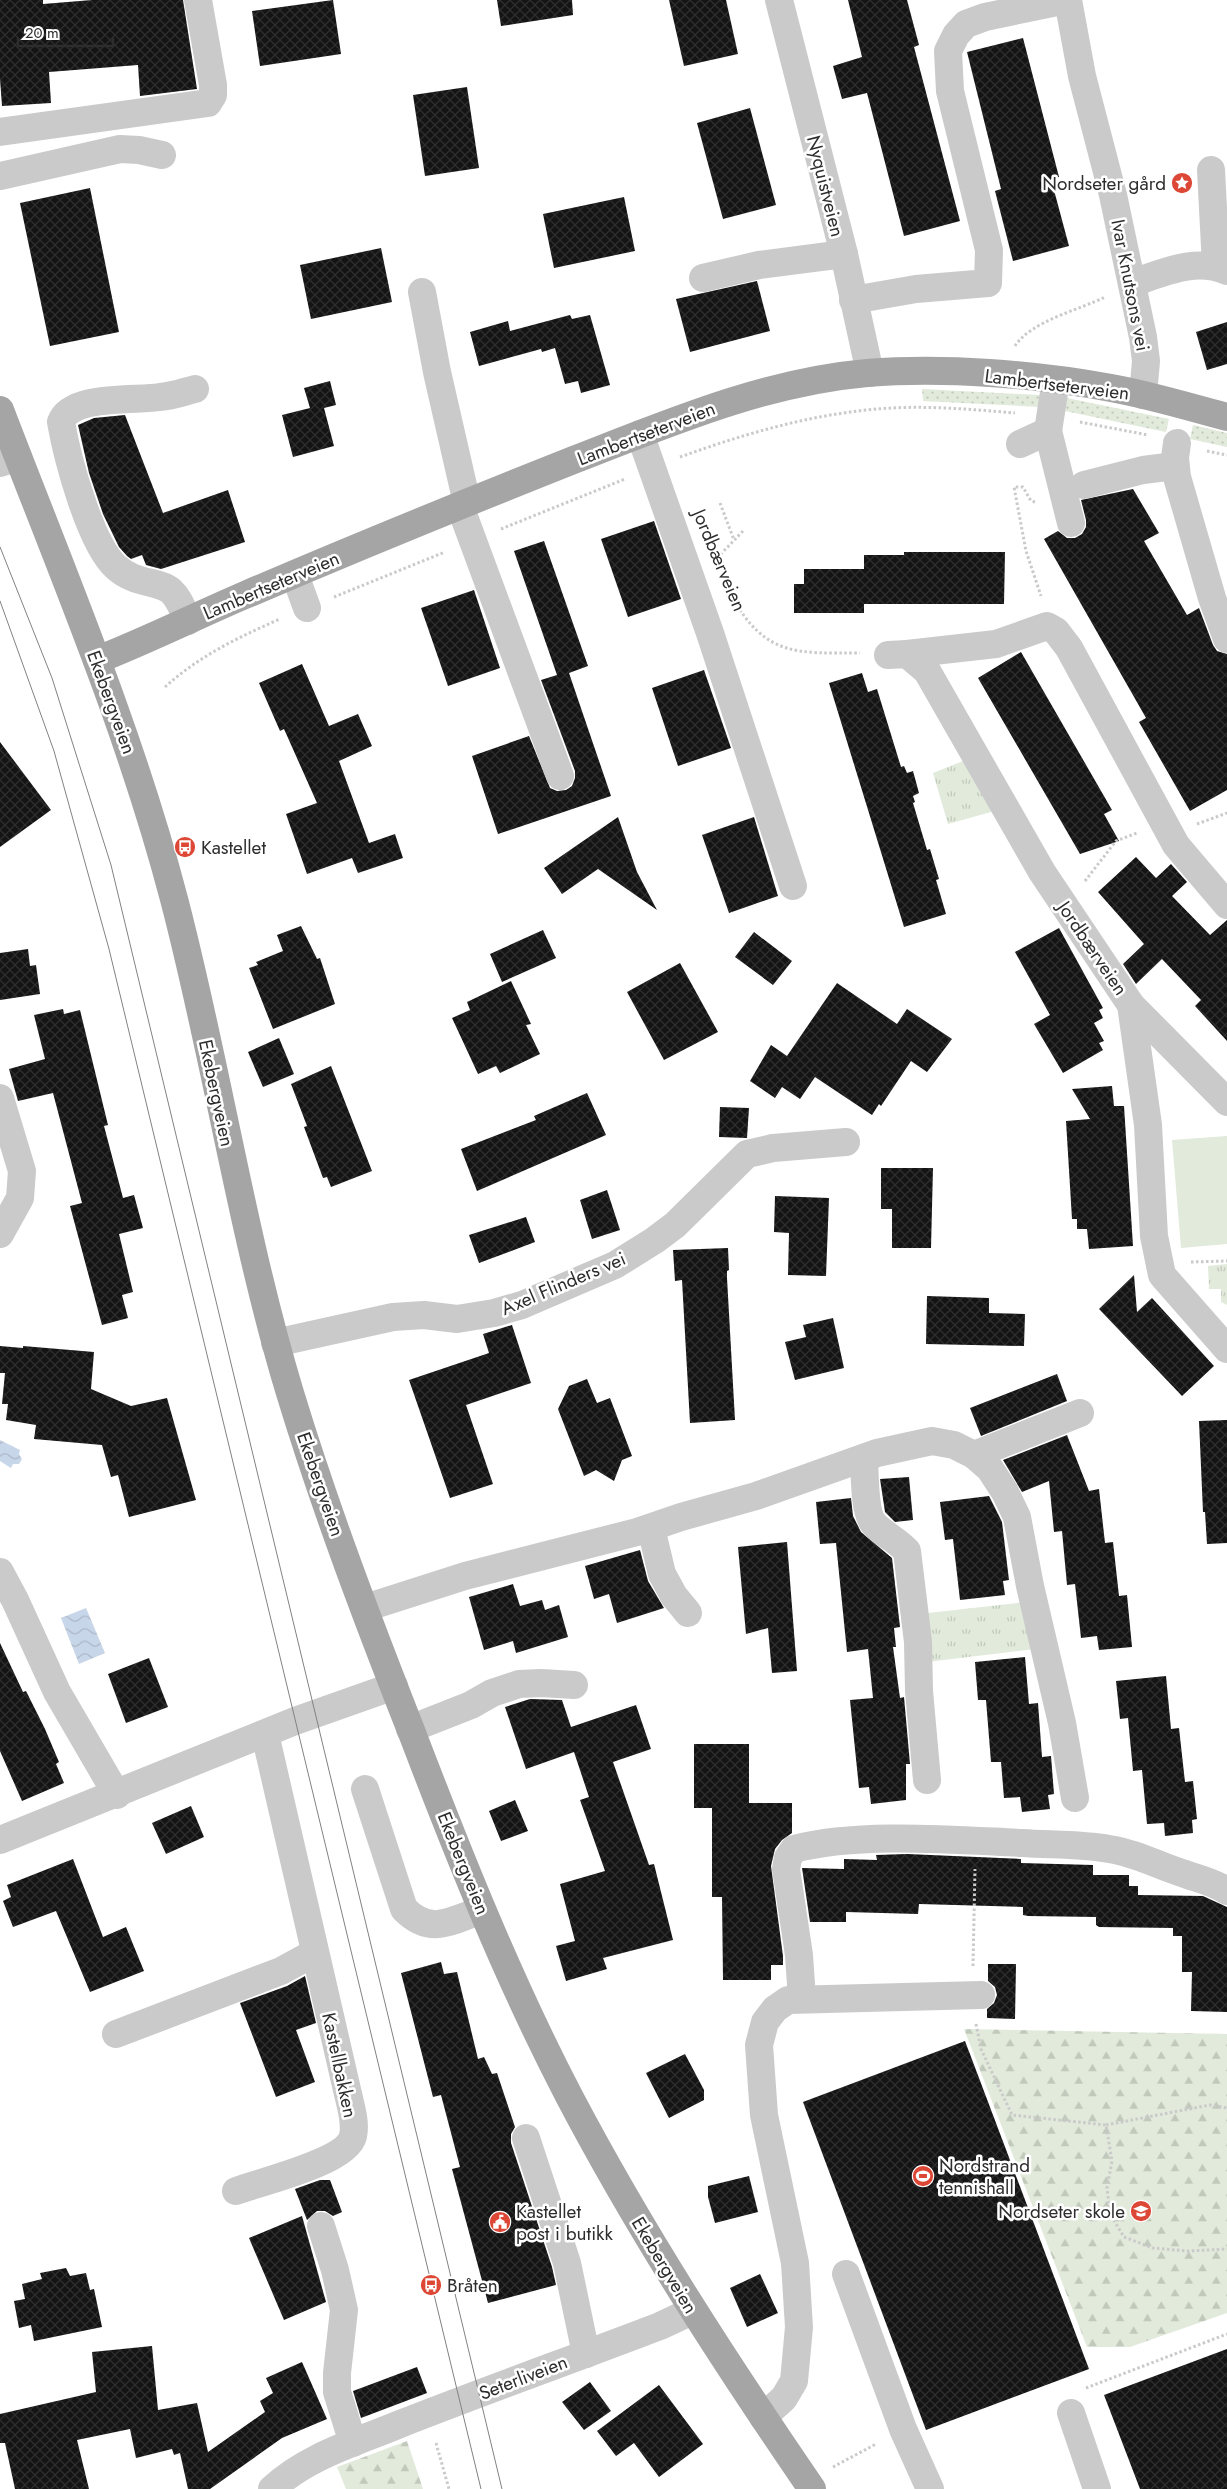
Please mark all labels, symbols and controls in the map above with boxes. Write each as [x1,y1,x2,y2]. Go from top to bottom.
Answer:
scale bar [18,15,112,47]
text: 20 m [25,22,59,44]
street label: Nyquistveien [800,133,851,240]
place label: Nordseter gård [1042,170,1166,197]
place icon: Nordseter gård [1170,171,1194,195]
street label: Ivar Knutsons vei [1104,217,1157,353]
street label: Lambertseterveien [983,362,1131,407]
street label: Lambertseterveien [573,395,719,472]
street label: Jordbærveien [685,502,753,615]
street label: Lambertseterveien [199,545,344,626]
street label: Ekebergveien [80,647,143,758]
place label: Kastellet [201,834,266,861]
bus stop icon: Kastellet [173,835,197,859]
street label: Jordbærveien [1049,893,1134,1001]
street label: Ekebergveien [192,1037,241,1149]
street label: Axel Flinders vei [497,1245,630,1322]
street label: Ekebergveien [290,1428,351,1540]
street label: Ekebergveien [431,1808,496,1919]
street label: Kastellbakken [315,2010,364,2120]
place label: Nordstrand tennishall [939,2152,1030,2201]
sports icon: Nordstrand tennishall [911,2164,935,2188]
place label: Kastellet post i butikk [516,2198,613,2247]
place label: Nordseter skole [998,2198,1125,2225]
school or university icon: Nordseter skole [1129,2199,1153,2223]
public building icon: Kastellet post i butikk [488,2210,512,2234]
street label: Ekebergveien [625,2212,704,2319]
place label: Bråten [447,2272,498,2299]
bus stop icon: Bråten [419,2273,443,2297]
street label: Seterliveien [475,2348,571,2407]

